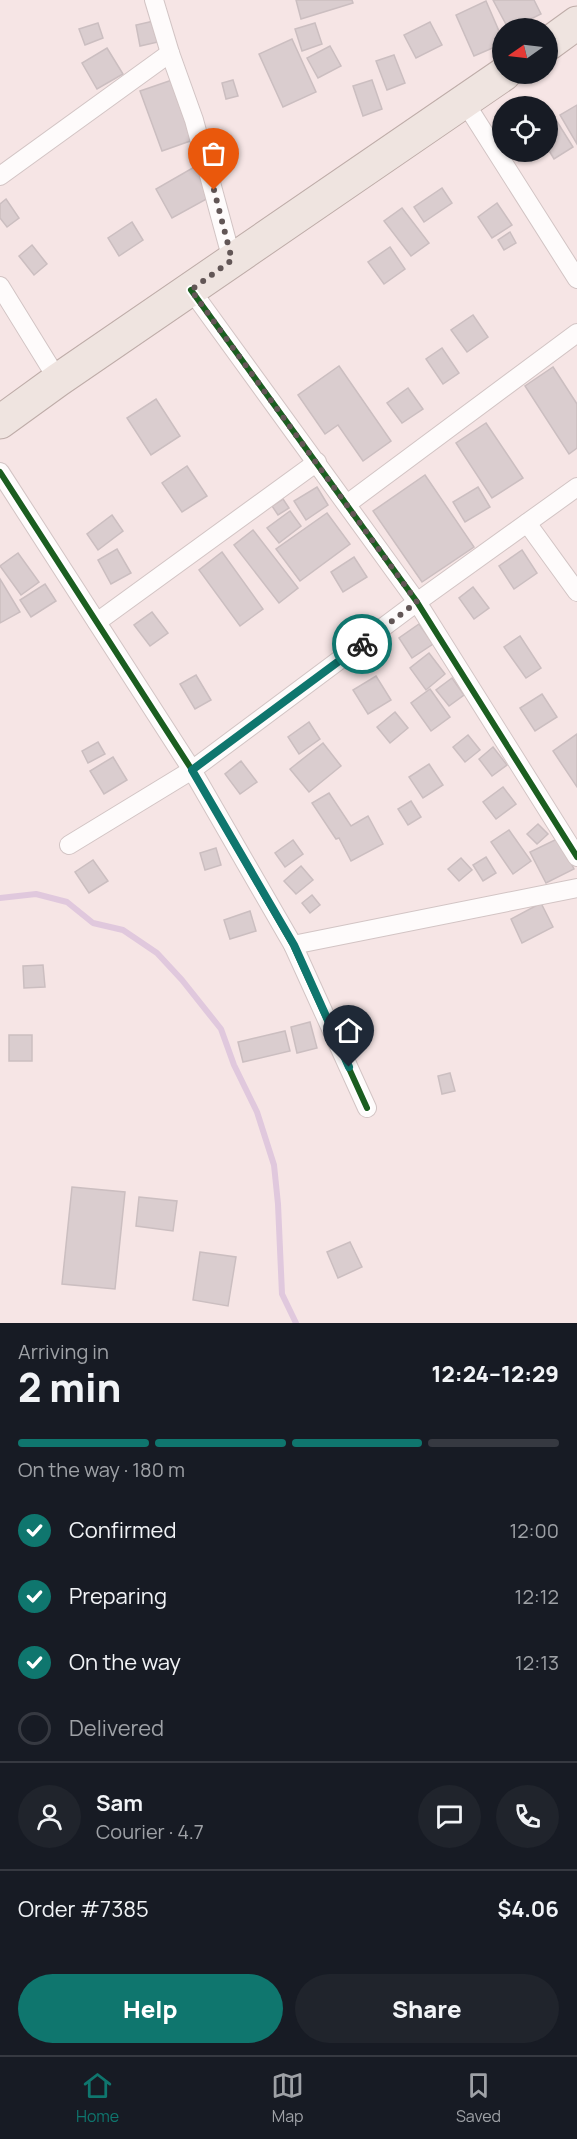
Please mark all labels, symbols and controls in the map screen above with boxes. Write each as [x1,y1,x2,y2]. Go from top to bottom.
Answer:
north arrow [492,18,558,84]
map controls [492,18,558,162]
button: locate [492,96,558,162]
pin [188,128,239,190]
icon: bag [197,137,230,170]
courier [332,614,392,674]
icon: bike [346,628,379,661]
pin [323,1005,374,1067]
icon: home [332,1014,365,1047]
text: Arriving in [18,1338,109,1365]
text: 12:24–12:29 [432,1359,559,1389]
text: 2 min [18,1360,121,1414]
text: On the way · 180 m [18,1456,185,1483]
icon: check [18,1514,51,1547]
text: Confirmed [69,1515,177,1545]
text: 12:00 [509,1517,559,1544]
icon: check [18,1580,51,1613]
text: Preparing [69,1581,167,1611]
text: 12:12 [515,1583,559,1610]
icon: check [18,1646,51,1679]
text: On the way [69,1647,181,1677]
text: 12:13 [515,1649,559,1676]
text: Delivered [69,1713,164,1743]
button: person [18,1785,81,1848]
button: chat [418,1785,481,1848]
button: phone [496,1785,559,1848]
text: Sam [96,1788,143,1818]
text: Courier · 4.7 [96,1818,204,1845]
text: Order #7385 [18,1894,149,1924]
text: $4.06 [497,1894,559,1924]
button: Help [18,1974,283,2043]
button: Share [295,1974,559,2043]
tab: Home [76,2069,119,2127]
tab: Map [271,2069,304,2127]
tab: Saved [456,2069,501,2127]

